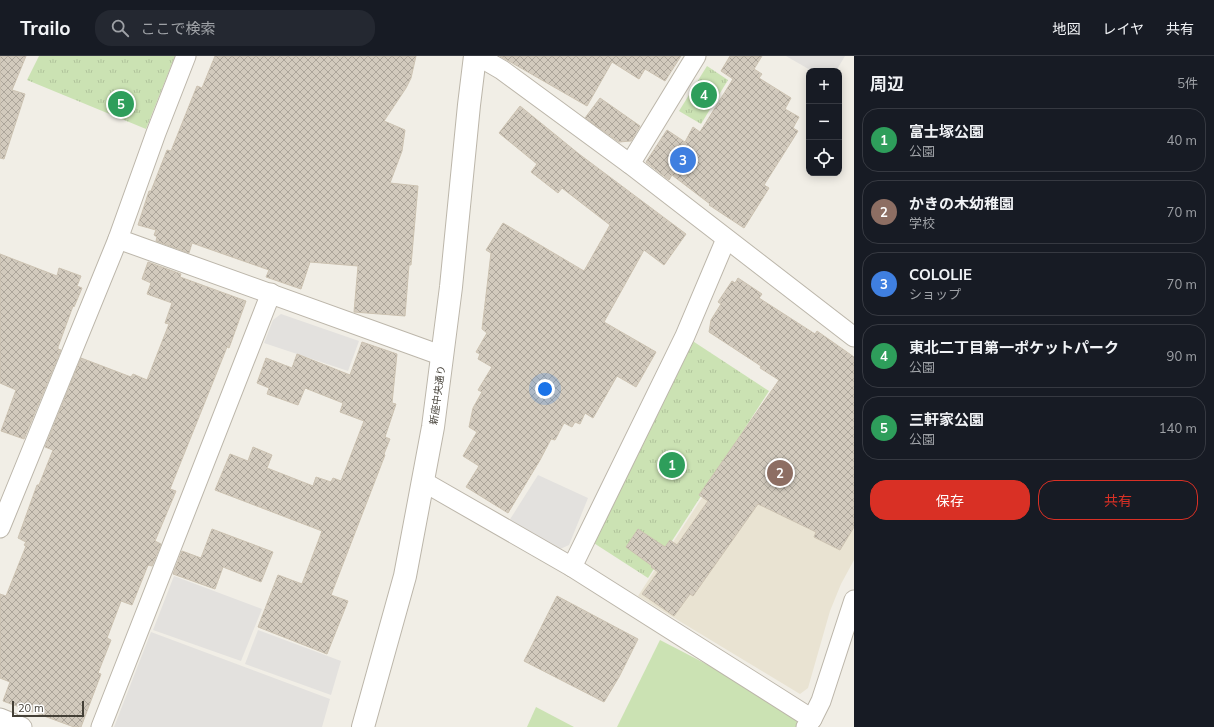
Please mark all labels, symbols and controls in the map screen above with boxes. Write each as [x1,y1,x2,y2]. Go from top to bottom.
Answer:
search box [95,10,375,46]
text: Trailo [20,16,71,40]
icon: search [109,17,131,39]
text: ここで検索 [141,19,216,38]
text: 地図 [1052,20,1080,38]
text: レイヤ [1102,20,1144,38]
text: 共有 [1166,20,1194,38]
map controls [806,68,842,176]
button: + [806,68,842,104]
text: 周辺 [870,73,904,94]
text: 5件 [1177,75,1198,91]
pin: 4 [691,80,717,110]
pin: 5 [108,89,134,119]
button: − [806,104,842,140]
text: 富士塚公園 [909,122,984,141]
text: 1 [880,132,888,148]
text: 40 m [1167,132,1197,148]
button: locate [806,140,842,176]
text: 公園 [909,143,935,159]
pin: 3 [670,145,696,175]
text: かきの木幼稚園 [909,194,1014,213]
text: 2 [880,204,888,220]
text: 70 m [1167,204,1197,220]
text: 学校 [909,215,935,231]
text: COLOLIE [909,265,972,284]
text: 3 [880,276,888,292]
text: 70 m [1167,276,1197,292]
text: ショップ [909,286,961,302]
text: 東北二丁目第一ポケットパーク [909,338,1119,357]
text: 4 [880,348,888,364]
text: 90 m [1167,348,1197,364]
text: 公園 [909,359,935,375]
street label: 新座中央通り [427,364,448,426]
your location [535,379,555,399]
text: 三軒家公園 [909,410,984,429]
text: 5 [880,420,888,436]
text: 140 m [1159,420,1197,436]
text: 公園 [909,431,935,447]
pin: 1 [659,450,685,480]
pin: 2 [767,458,793,488]
button: 保存 [870,480,1030,520]
button: 共有 [1038,480,1198,520]
scale bar [12,699,84,718]
text: 20 m [18,701,44,715]

